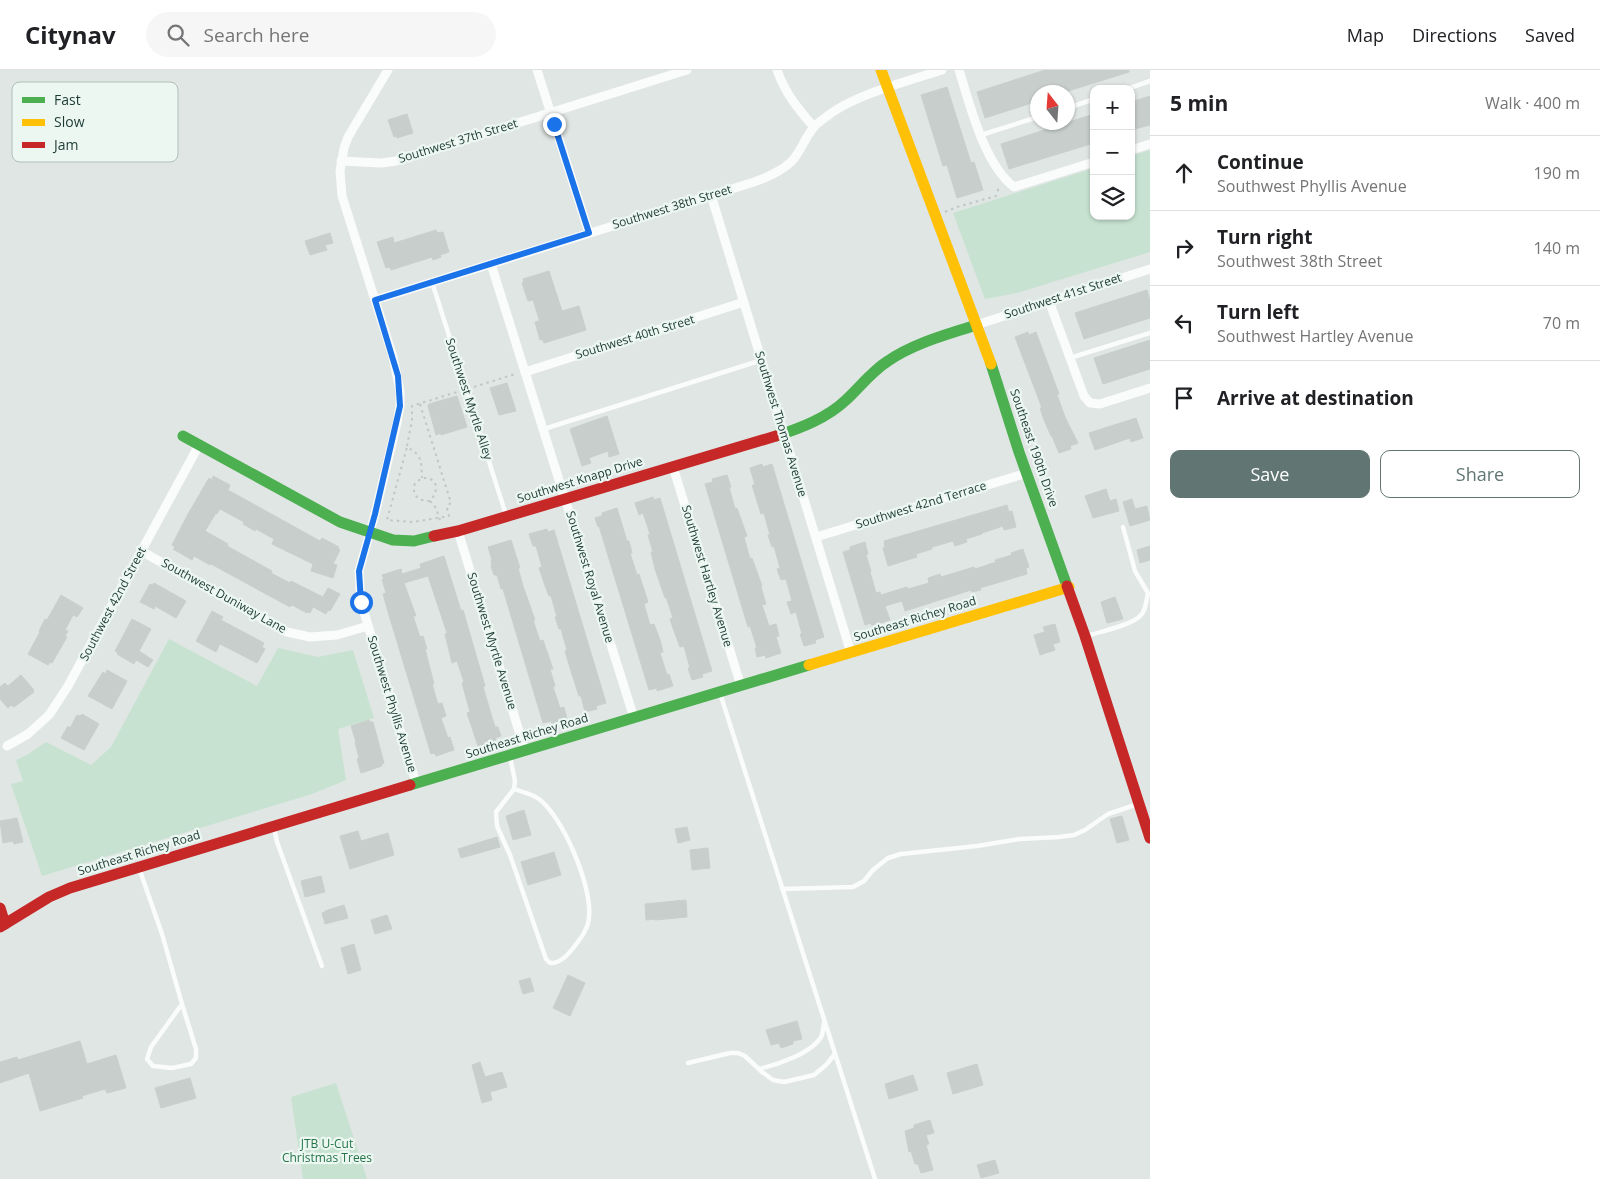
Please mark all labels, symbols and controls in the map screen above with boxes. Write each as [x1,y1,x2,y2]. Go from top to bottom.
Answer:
search box [146,12,496,57]
text: Citynav [25,18,116,51]
icon: search [164,21,192,49]
text: Search here [204,22,309,48]
text: Map [1347,23,1384,47]
text: Directions [1412,23,1497,47]
text: Saved [1525,23,1575,47]
legend [12,82,178,162]
north arrow [1030,85,1075,130]
map controls [1090,85,1135,220]
button: + [1090,85,1135,130]
text: 5 min [1170,89,1228,117]
text: Fast [54,90,81,109]
text: Walk · 400 m [1485,92,1580,114]
text: Slow [54,112,85,131]
route end [543,113,566,136]
street label: Southwest 37th Street [396,114,520,167]
button: − [1090,130,1135,175]
text: Jam [52,135,79,154]
text: Continue [1217,149,1304,175]
icon: ahead [1170,159,1198,187]
text: 190 m [1534,162,1580,184]
button: layers [1090,175,1135,220]
text: Southwest Phyllis Avenue [1217,175,1407,197]
street label: Southwest 38th Street [610,180,734,233]
text: Turn right [1217,224,1312,250]
icon: right [1170,234,1198,262]
text: 140 m [1534,237,1580,259]
text: Southwest 38th Street [1217,250,1382,272]
street label: Southwest 41st Street [1002,269,1124,323]
text: Turn left [1217,299,1299,325]
icon: left [1170,309,1198,337]
street label: Southwest 40th Street [573,310,697,363]
text: 70 m [1543,312,1580,334]
text: Southwest Hartley Avenue [1217,325,1413,347]
street label: Southwest Myrtle Alley [442,336,498,463]
street label: Southwest Thomas Avenue [751,349,812,499]
icon: arrive [1170,384,1198,412]
text: Arrive at destination [1217,385,1414,411]
street label: Southeast 190th Drive [1006,386,1063,509]
button: Save [1170,450,1370,498]
button: Share [1380,450,1580,498]
street label: Southwest Knapp Drive [515,452,645,507]
street label: Southwest 42nd Terrace [853,476,989,533]
street label: Southwest Hartley Avenue [678,503,737,649]
street label: Southwest Royal Avenue [562,509,619,645]
street label: Southwest 42nd Street [75,544,150,664]
street label: Southwest Duniway Lane [159,554,290,637]
street label: Southwest Myrtle Avenue [464,570,522,712]
route start [350,591,373,614]
street label: Southeast Richey Road [851,592,978,645]
street label: Southwest Phyllis Avenue [364,633,421,775]
street label: Southeast Richey Road [463,709,590,762]
street label: Southeast Richey Road [75,826,202,879]
park label: JTB U-Cut Christmas Trees [282,1135,372,1166]

